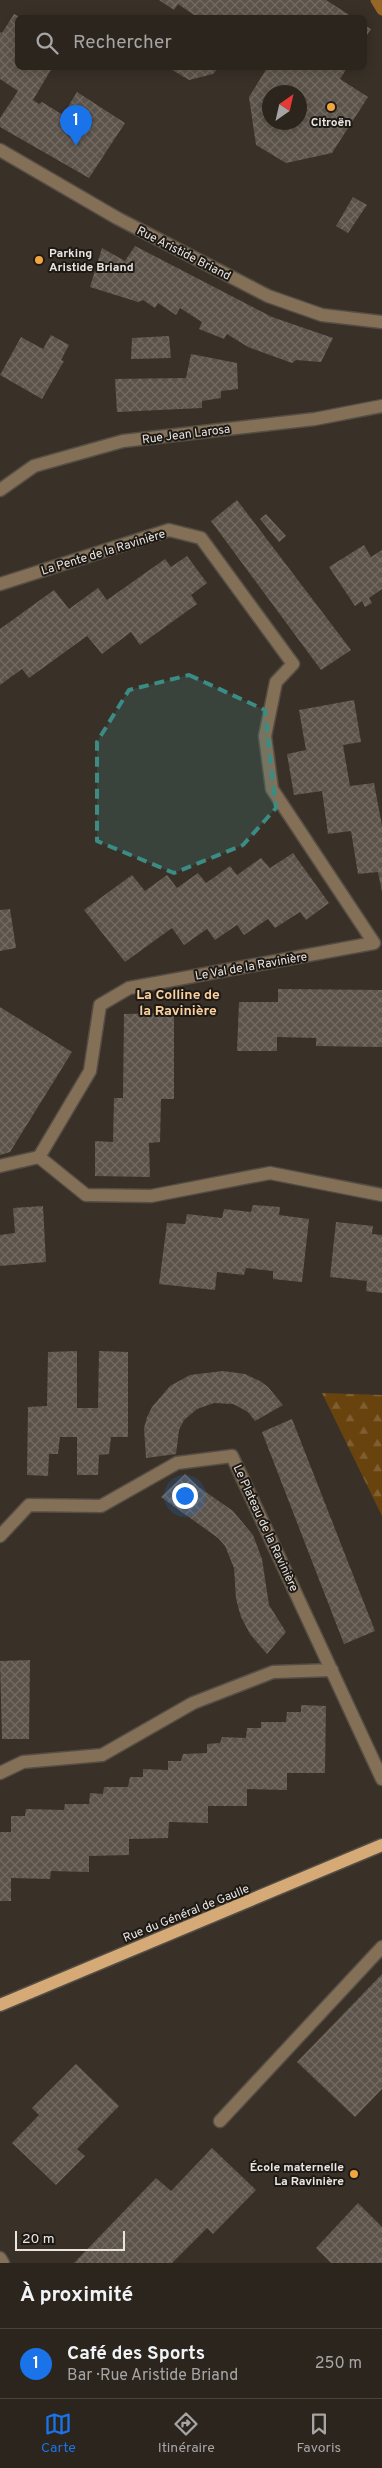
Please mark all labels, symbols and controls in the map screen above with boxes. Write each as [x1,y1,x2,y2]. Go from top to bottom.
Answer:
search box [15,15,367,70]
icon: search [33,29,61,57]
text: Rechercher [73,31,172,55]
north arrow [262,85,307,130]
marker: Citroën [325,101,337,113]
pin: 1 [60,105,92,146]
place label: Citroën [311,115,351,131]
street label: Rue Aristide Briand [134,223,233,285]
place label: Parking Aristide Briand [49,246,134,276]
marker: Parking Aristide Briand [33,254,45,266]
street label: Rue Jean Larosa [141,422,231,448]
street label: La Pente de la Ravinière [39,526,167,579]
street label: Le Val de la Ravinière [194,949,308,985]
district label: La Colline de la Ravinière [136,987,220,1020]
street label: Le Plateau de la Ravinière [229,1462,302,1594]
your location [172,1483,198,1509]
street label: Rue du Général de Gaulle [121,1881,252,1947]
place label: École maternelle La Ravinière [250,2160,344,2190]
marker: École maternelle La Ravinière [348,2168,360,2180]
scale bar [15,2228,125,2251]
text: 20 m [22,2231,55,2248]
text: À proximité [20,2282,133,2309]
text: Café des Sports [67,2342,205,2366]
text: 1 [33,2354,39,2374]
text: 250 m [315,2354,362,2374]
text: Bar · Rue Aristide Briand [67,2366,238,2386]
tab: Carte [41,2410,76,2457]
tab: Itinéraire [158,2410,215,2457]
tab: Favoris [297,2410,341,2457]

